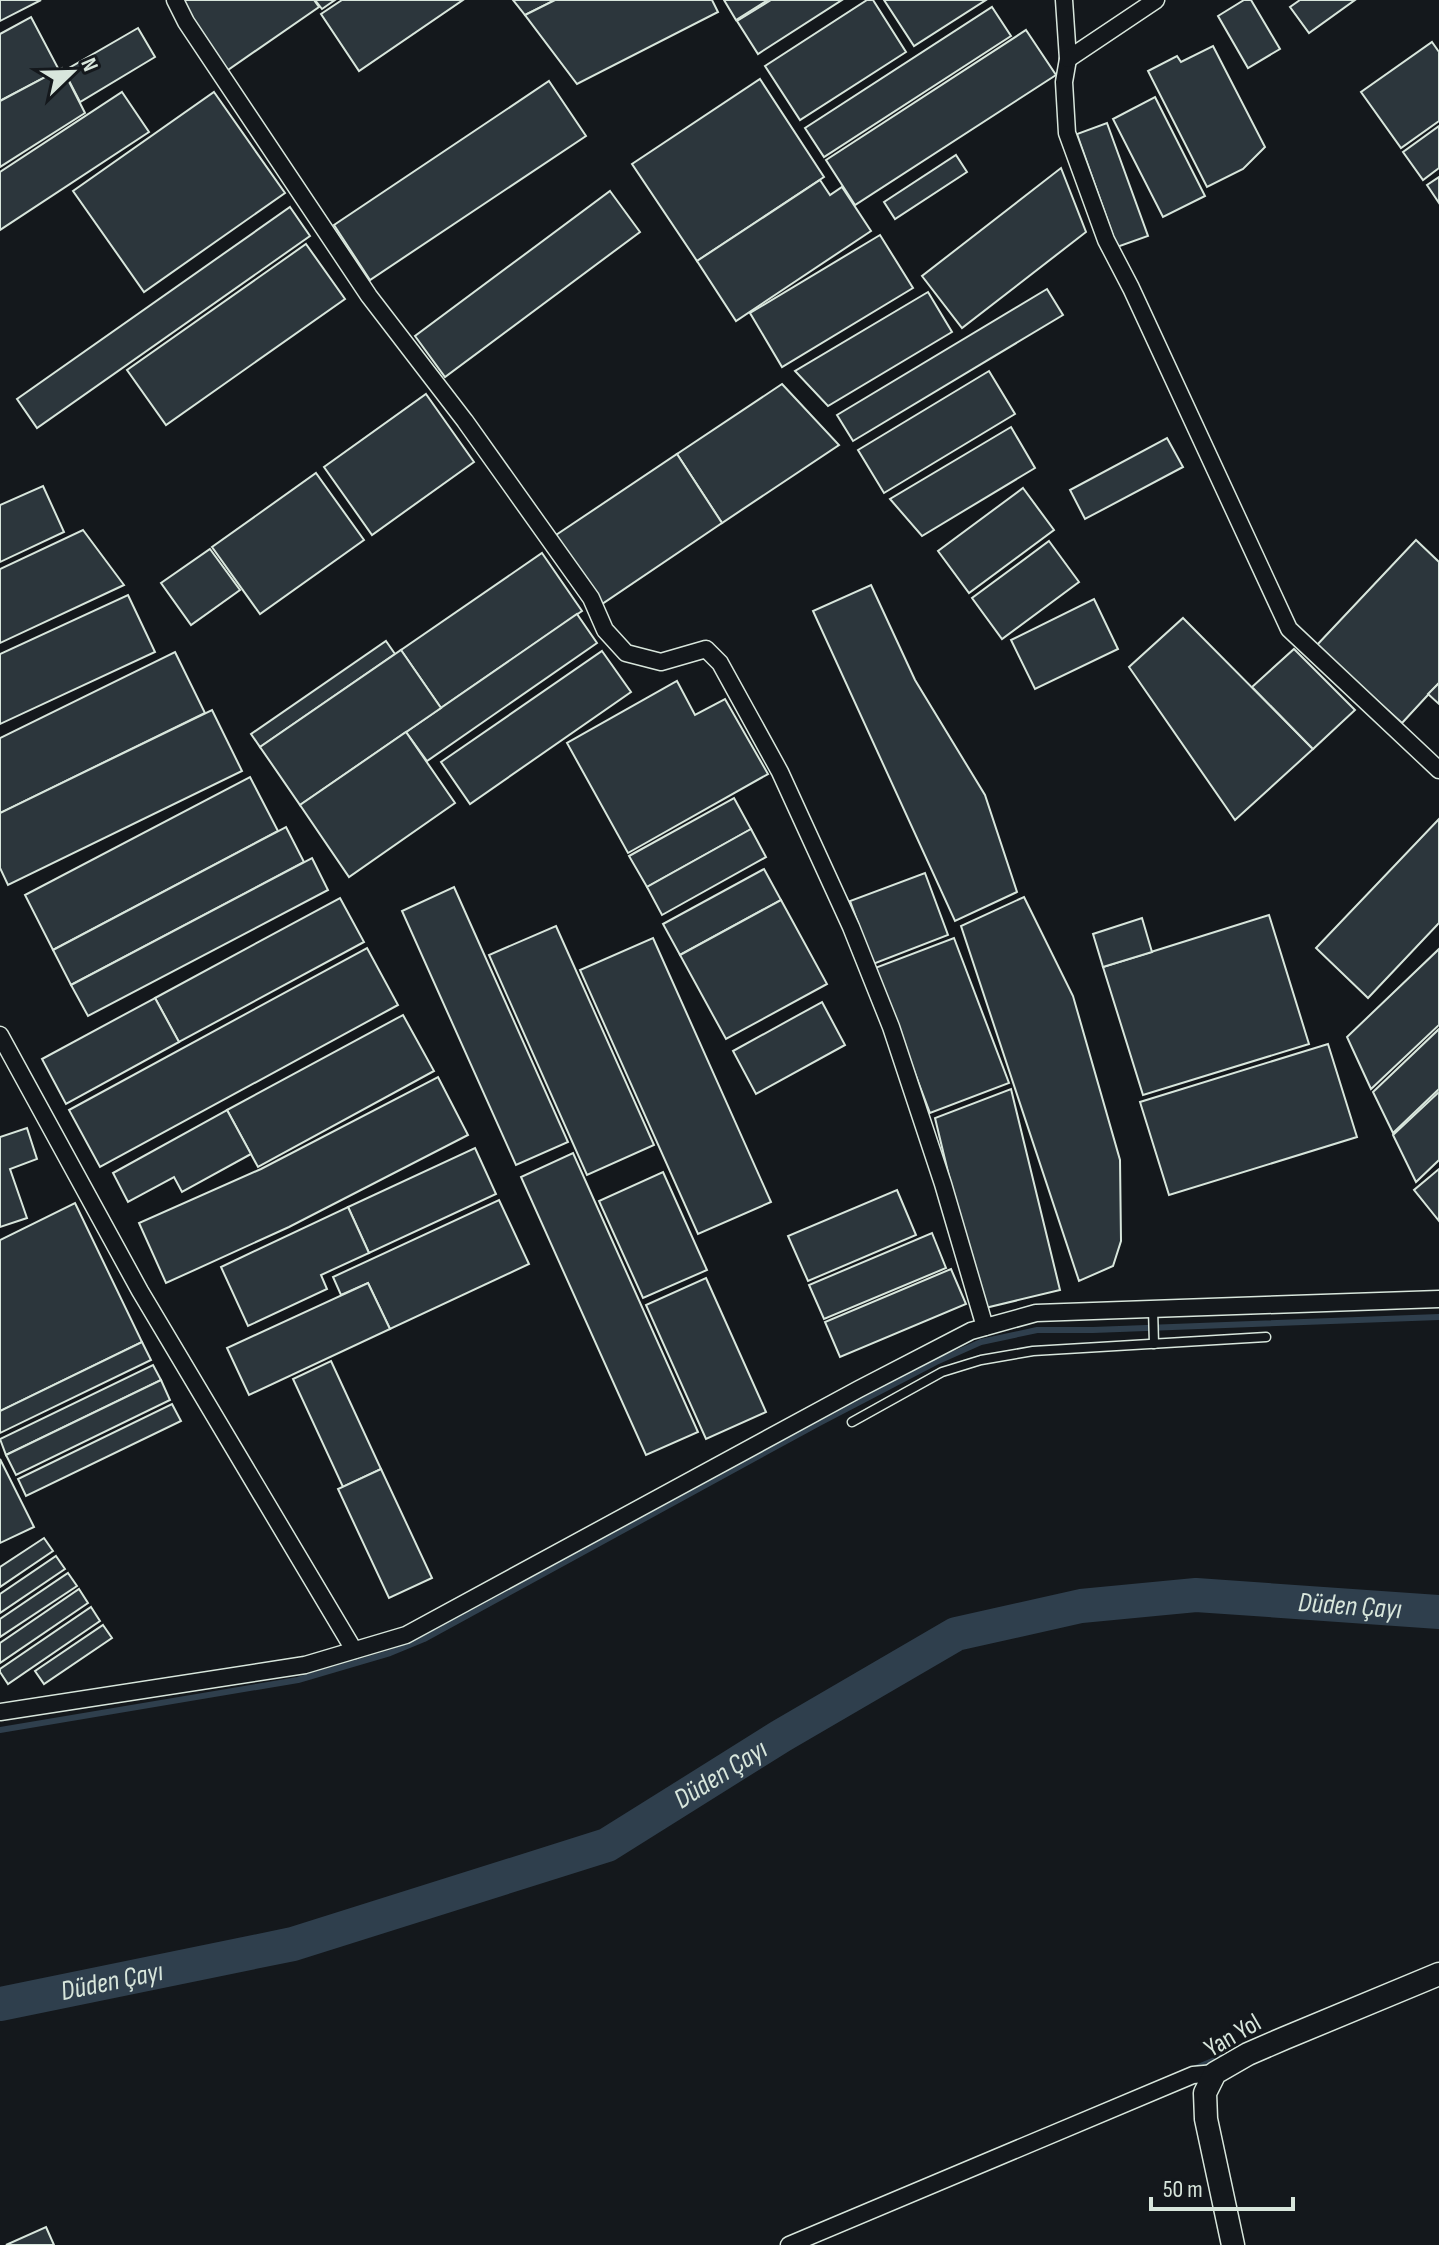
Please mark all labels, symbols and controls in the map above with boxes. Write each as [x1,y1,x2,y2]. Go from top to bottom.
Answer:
north arrow [32,32,112,112]
text: N [74,54,104,75]
water label: Düden Çayı [1297,1586,1403,1626]
water label: Düden Çayı [668,1733,773,1816]
water label: Düden Çayı [58,1955,166,2008]
street label: Yan Yol [1199,2008,1267,2064]
scale bar [1151,2161,1293,2211]
text: 50 m [1163,2175,1203,2204]

